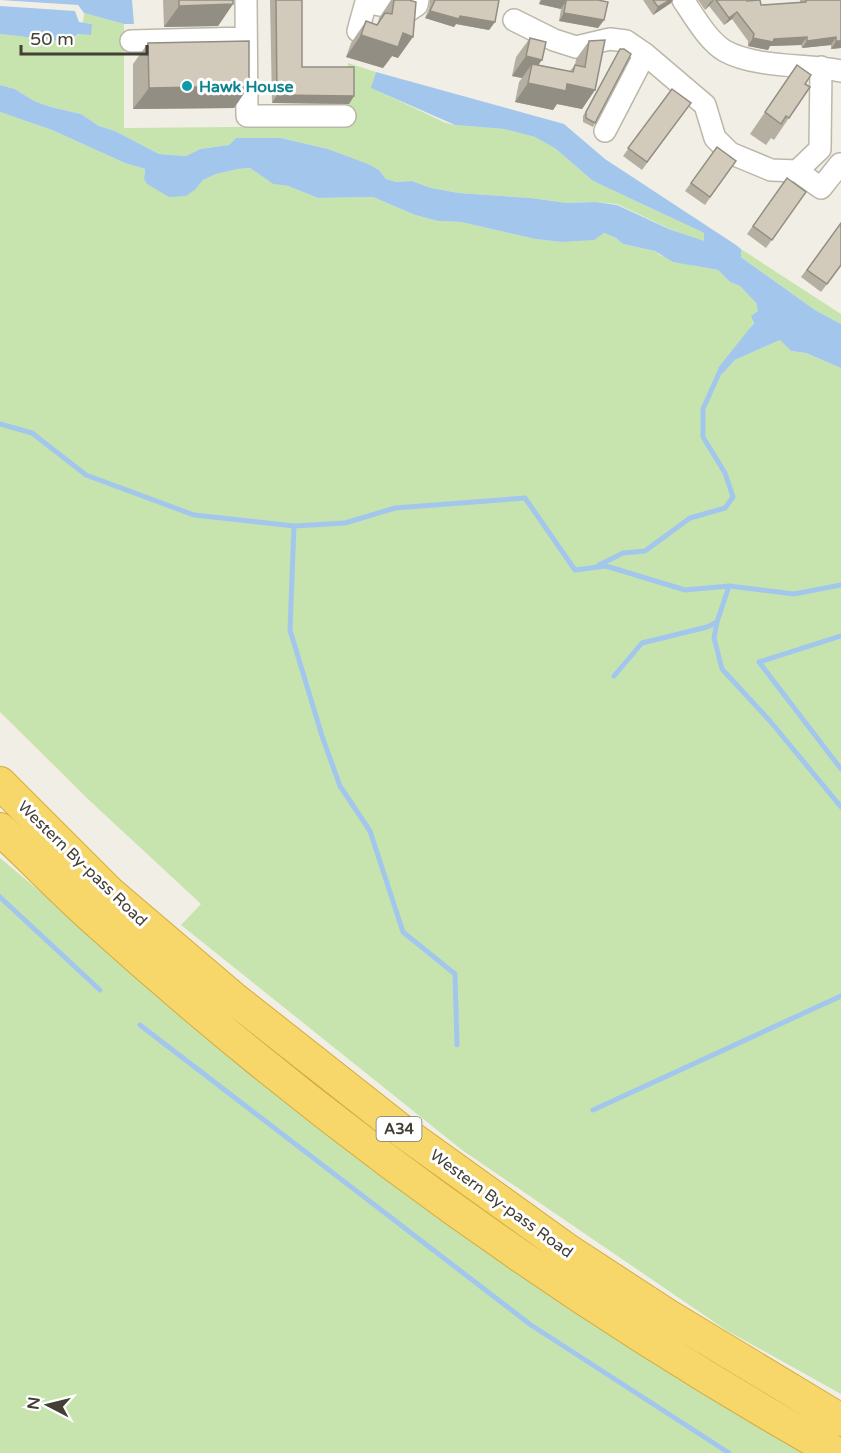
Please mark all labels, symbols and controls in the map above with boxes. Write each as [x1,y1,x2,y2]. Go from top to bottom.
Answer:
scale bar [21,18,147,56]
text: 50 m [30,28,74,50]
place label: Hawk House [199,77,294,97]
marker: Hawk House [180,79,194,93]
street label: Western By-pass Road [14,797,151,931]
road number: A34 [376,1117,422,1141]
street label: Western By-pass Road [426,1145,577,1262]
north arrow [18,1375,78,1435]
text: N [23,1396,45,1411]

